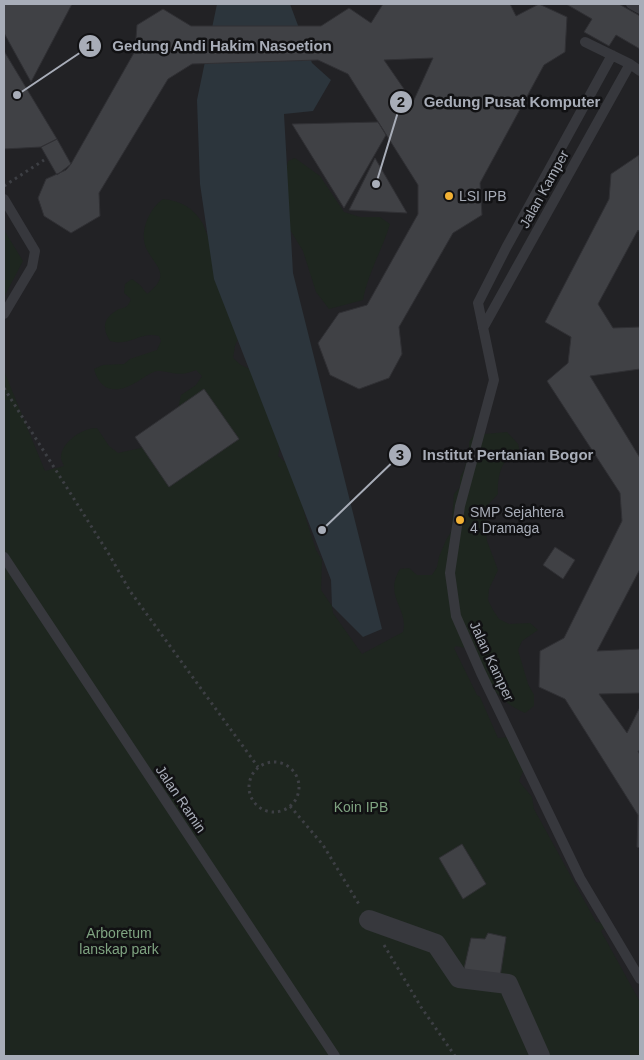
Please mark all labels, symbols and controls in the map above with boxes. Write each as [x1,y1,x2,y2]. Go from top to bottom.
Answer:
callout: Gedung Andi Hakim Nasoetion [77,31,342,61]
text: 1 [86,37,94,54]
text: Gedung Andi Hakim Nasoetion [112,37,332,54]
callout: Gedung Pusat Komputer [389,87,610,117]
text: 2 [397,93,405,110]
text: Gedung Pusat Komputer [424,93,600,110]
street label: Jalan Kamper [516,147,572,231]
place label: LSI IPB [459,188,506,204]
marker: LSI IPB [443,190,455,202]
callout: Institut Pertanian Bogor [387,440,603,470]
text: 3 [396,446,404,463]
text: Institut Pertanian Bogor [423,446,594,463]
place label: SMP Sejahtera 4 Dramaga [470,504,564,536]
marker: SMP Sejahtera 4 Dramaga [454,514,466,526]
street label: Jalan Kamper [466,618,518,704]
street label: Jalan Ramin [153,762,209,836]
park label: Koin IPB [334,799,388,815]
park label: Arboretum lanskap park [79,925,160,957]

